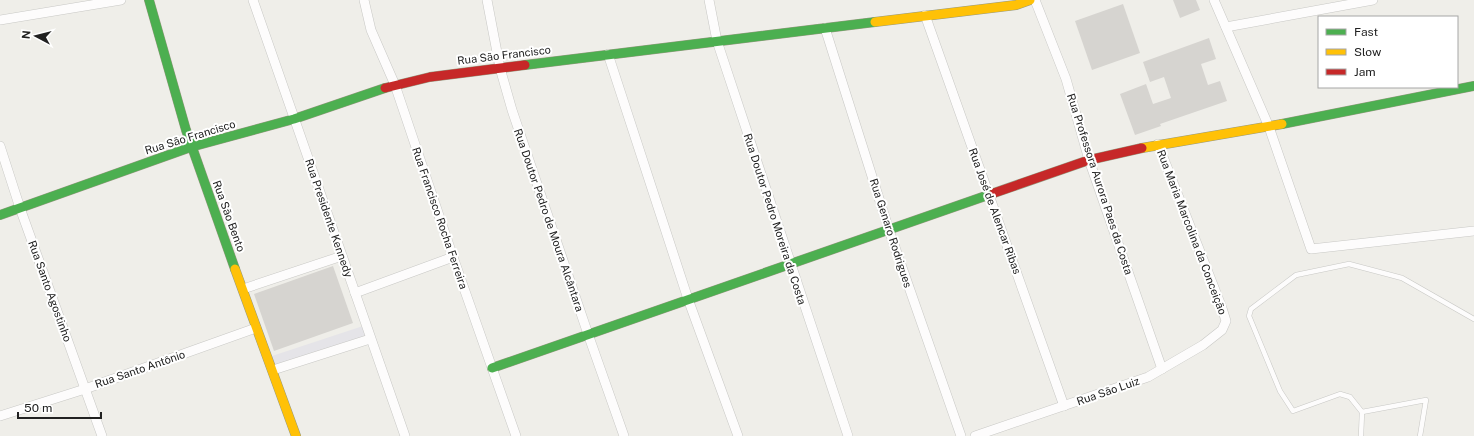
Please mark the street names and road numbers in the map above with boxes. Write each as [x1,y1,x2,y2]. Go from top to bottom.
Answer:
street label: Rua São Francisco [457,43,551,67]
street label: Rua Professora Aurora Paes da Costa [1065,92,1135,276]
street label: Rua São Francisco [143,117,237,157]
street label: Rua Doutor Pedro de Moura Alcântara [512,127,586,313]
street label: Rua Doutor Pedro Moreira da Costa [742,132,808,306]
street label: Rua Francisco Rocha Ferreira [410,145,470,291]
street label: Rua José de Alencar Ribas [967,146,1024,276]
street label: Rua Maria Marcolina da Conceição [1154,148,1229,317]
street label: Rua Presidente Kennedy [303,157,355,279]
street label: Rua Genaro Rodrigues [868,177,914,290]
street label: Rua São Bento [211,179,247,253]
street label: Rua Santo Agostinho [26,239,74,343]
street label: Rua Santo Antônio [93,348,187,390]
street label: Rua São Luiz [1075,375,1141,407]

